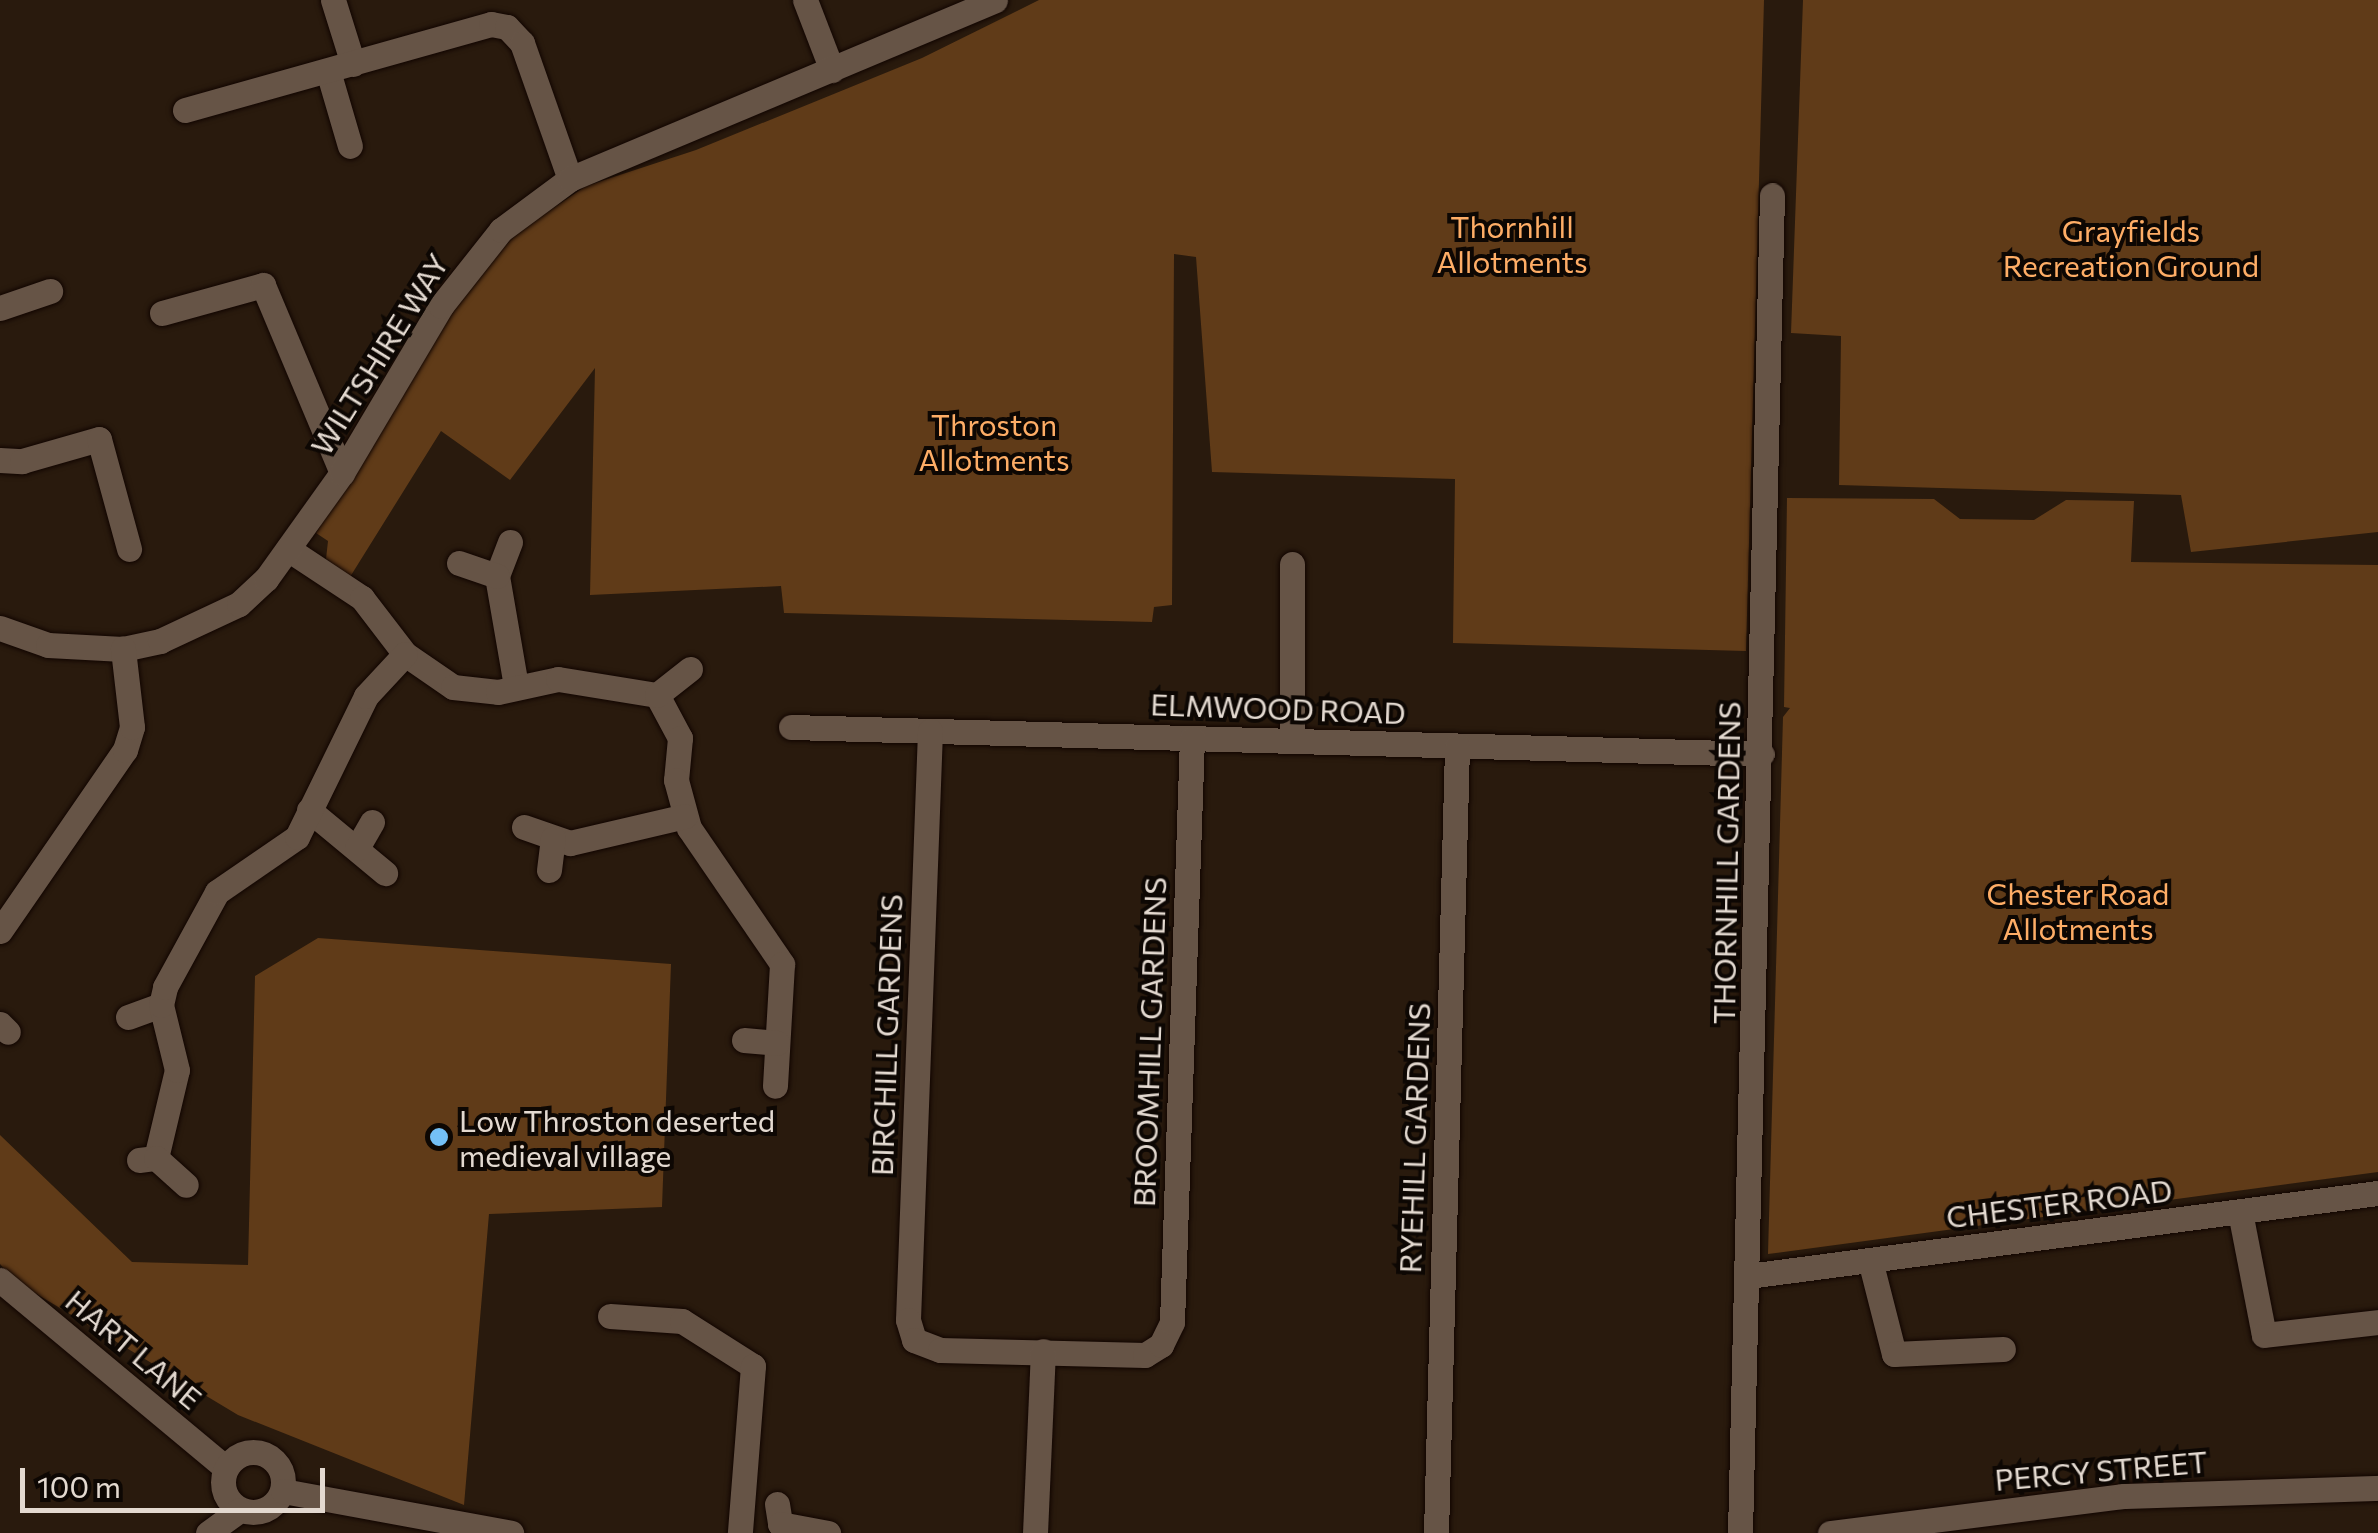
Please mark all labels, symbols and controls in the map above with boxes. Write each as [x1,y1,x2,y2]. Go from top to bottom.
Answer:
park label: Thornhill Allotments [1436,208,1588,278]
park label: Grayfields Recreation Ground [2003,212,2259,282]
street label: WILTSHIRE WAY [303,247,455,461]
park label: Throston Allotments [918,406,1070,476]
street label: ELMWOOD ROAD [1150,686,1406,730]
street label: THORNHILL GARDENS [1705,701,1747,1025]
park label: Chester Road Allotments [1987,875,2169,946]
street label: BROOMHILL GARDENS [1125,876,1173,1208]
street label: BIRCHILL GARDENS [863,894,909,1176]
street label: RYEHILL GARDENS [1391,1002,1437,1274]
place label: Low Throston deserted medieval village [459,1102,775,1172]
marker: Low Throston deserted medieval village [428,1126,450,1148]
street label: CHESTER ROAD [1944,1171,2174,1235]
street label: HART LANE [59,1282,209,1416]
street label: PERCY STREET [1993,1443,2209,1497]
scale bar [25,1448,330,1510]
text: 100 m [37,1467,121,1504]

